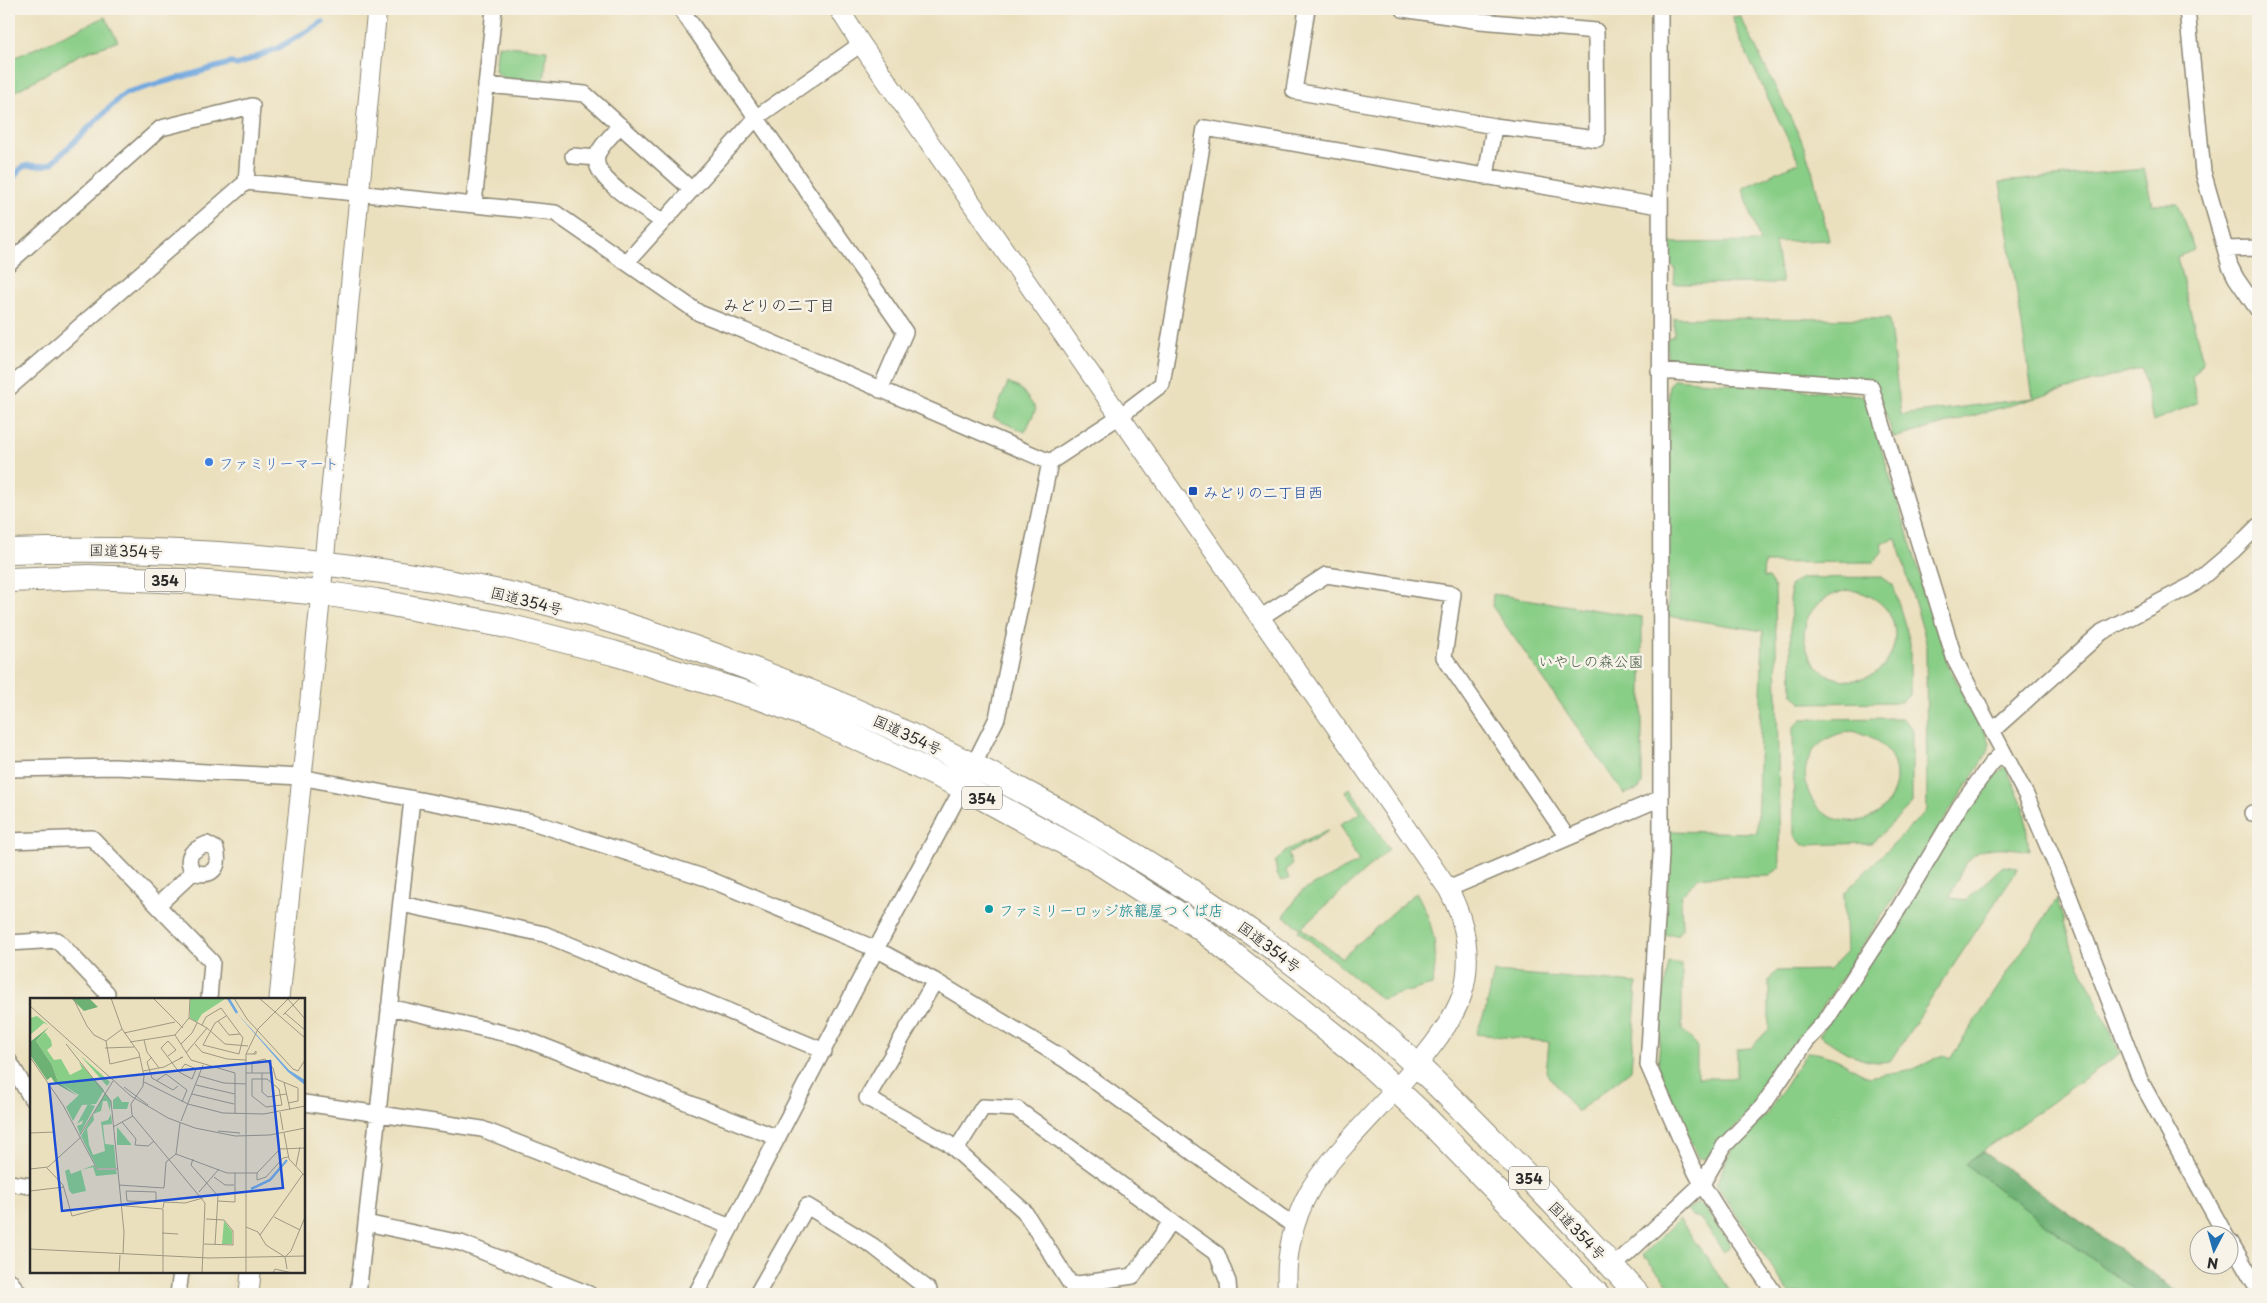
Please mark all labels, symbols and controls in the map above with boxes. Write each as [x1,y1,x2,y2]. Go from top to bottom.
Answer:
district label: みどりの二丁目 [723,292,835,316]
place label: ファミリーマート [219,451,339,474]
marker: ファミリーマート [203,456,215,468]
place label: みどりの二丁目西 [1203,480,1323,503]
marker: みどりの二丁目西 [1187,485,1199,497]
street label: 国道354号 [89,537,163,563]
road number: 354 [145,568,185,592]
street label: 国道354号 [488,580,566,620]
park label: いやしの森公園 [1538,649,1644,672]
street label: 国道354号 [870,708,946,760]
road number: 354 [962,786,1002,810]
place label: ファミリーロッジ旅籠屋つくば店 [999,898,1223,921]
marker: ファミリーロッジ旅籠屋つくば店 [983,903,995,915]
street label: 国道354号 [1233,915,1307,977]
inset map [30,998,305,1273]
road number: 354 [1509,1166,1549,1190]
street label: 国道354号 [1544,1195,1612,1265]
north arrow [2190,1226,2240,1276]
text: N [2206,1252,2219,1274]

